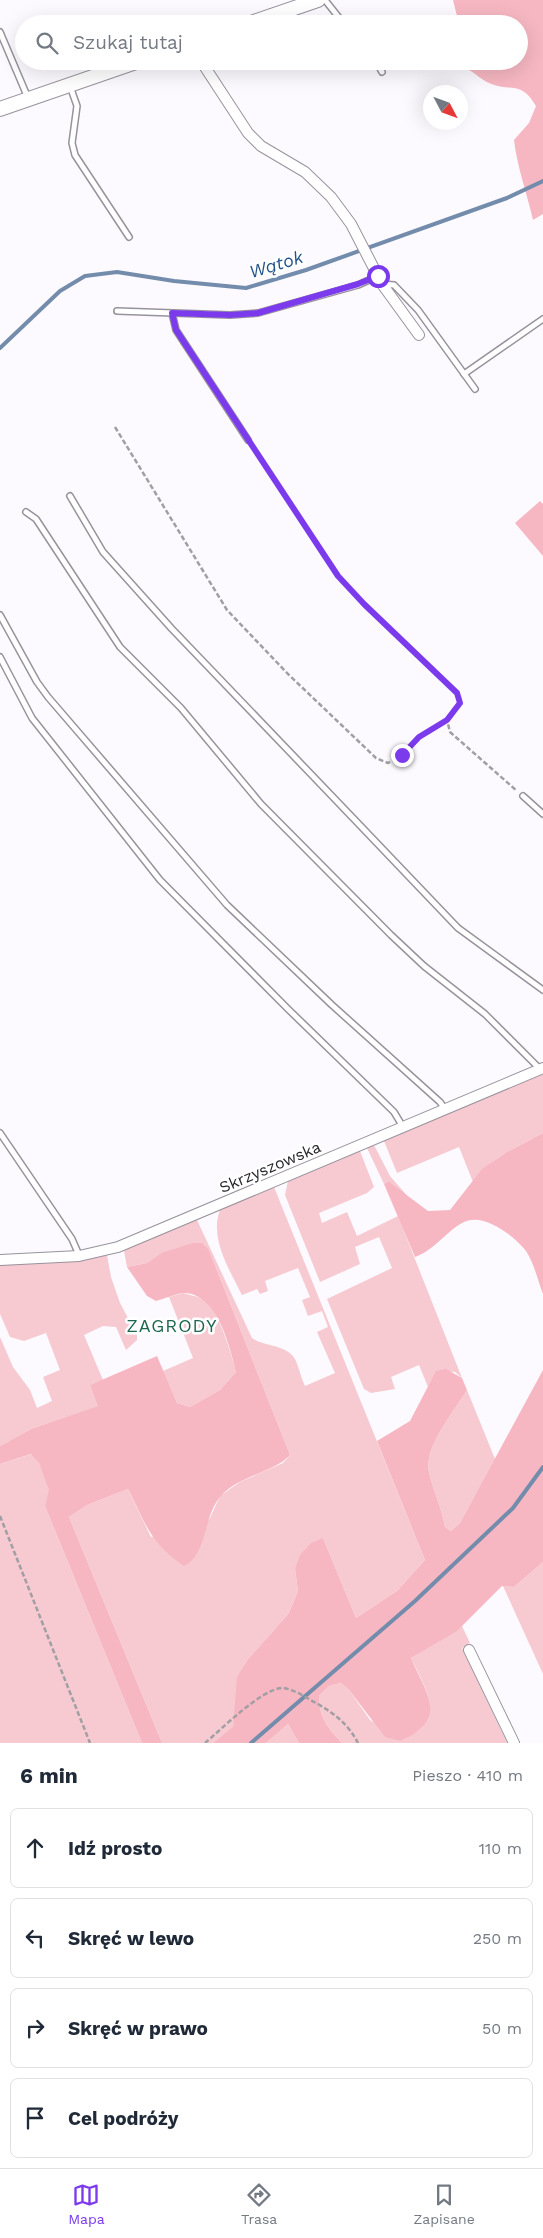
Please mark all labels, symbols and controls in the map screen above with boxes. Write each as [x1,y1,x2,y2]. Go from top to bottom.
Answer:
search box [15,15,528,70]
icon: search [33,29,61,57]
text: Szukaj tutaj [73,31,183,54]
north arrow [423,85,468,130]
water label: Wątok [247,246,307,282]
route start [367,265,390,288]
route end [391,744,414,767]
street label: Skrzyszowska [216,1137,324,1197]
district label: ZAGRODY [126,1315,218,1336]
text: 6 min [20,1763,78,1788]
text: Pieszo · 410 m [412,1766,523,1785]
icon: ahead [21,1834,49,1862]
text: Idź prosto [68,1837,162,1860]
text: 110 m [479,1839,522,1858]
icon: left [21,1924,49,1952]
text: Skręć w lewo [68,1927,194,1950]
text: 250 m [473,1929,522,1948]
icon: right [21,2014,49,2042]
text: Skręć w prawo [68,2017,208,2040]
text: 50 m [482,2019,522,2038]
icon: arrive [21,2104,49,2132]
text: Cel podróży [68,2107,178,2130]
tab: Mapa [68,2181,105,2227]
tab: Trasa [241,2181,277,2227]
tab: Zapisane [414,2181,475,2227]

